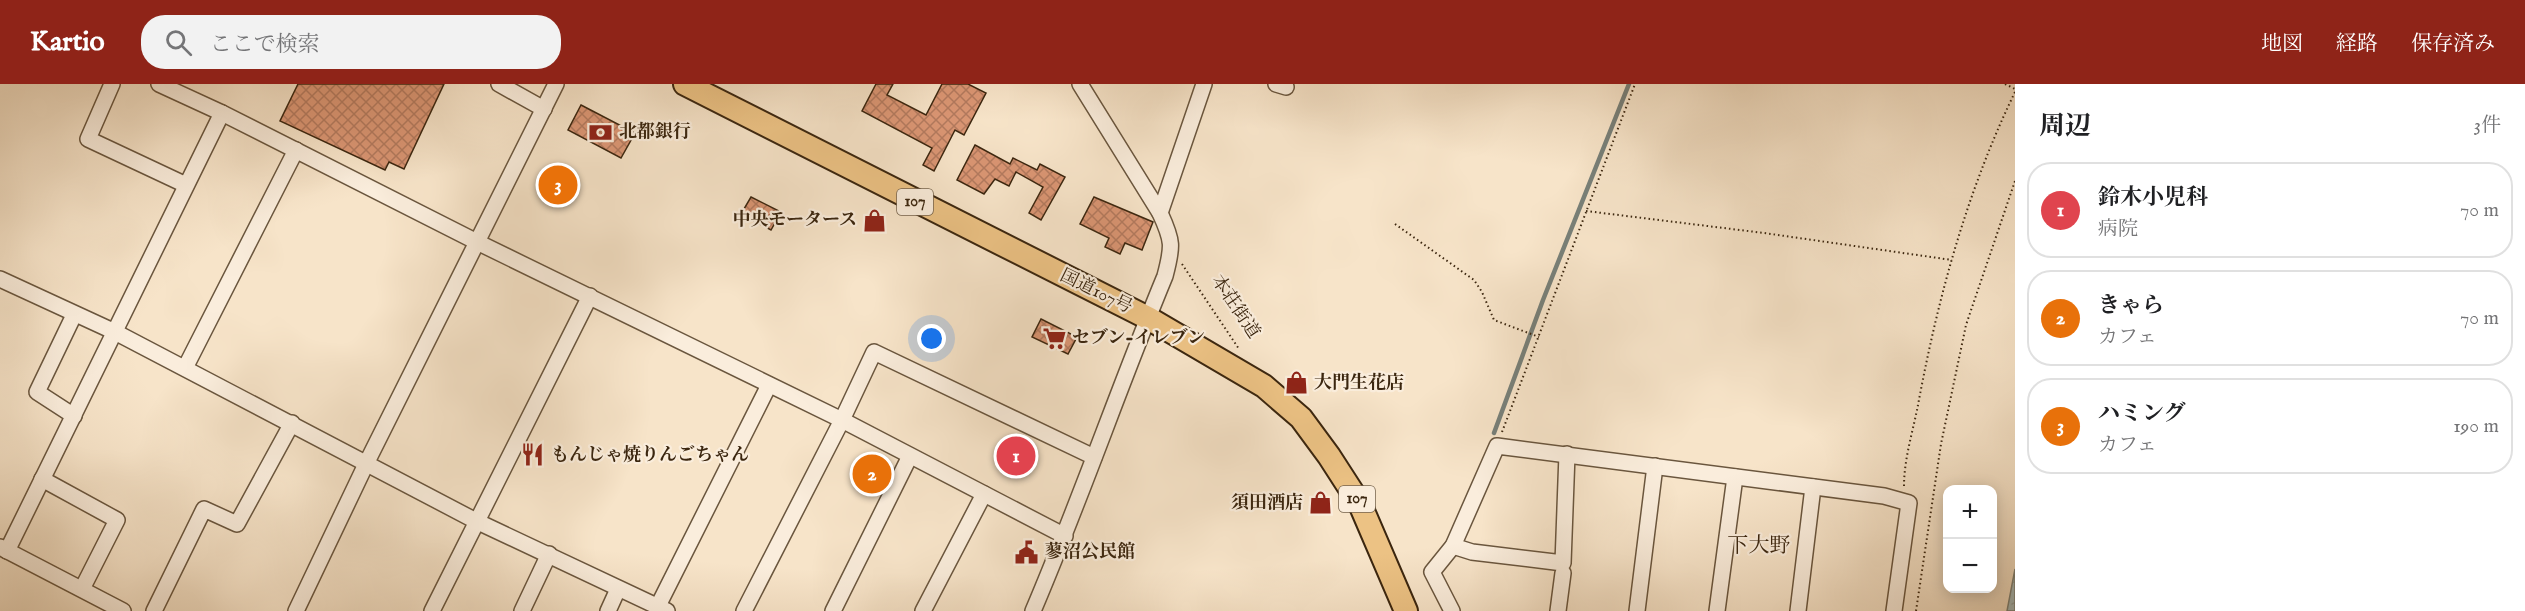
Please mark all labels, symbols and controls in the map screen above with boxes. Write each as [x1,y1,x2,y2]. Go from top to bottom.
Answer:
search box [141,15,561,69]
text: Kartio [30,25,105,60]
icon: search [162,26,195,59]
text: ここで検索 [210,31,320,59]
text: 地図 [2261,31,2303,58]
text: 経路 [2336,31,2378,58]
text: 保存済み [2411,31,2495,58]
text: 周辺 [2039,110,2091,143]
text: 3件 [2474,113,2501,138]
bank icon: 北都銀行 [588,119,614,145]
place label: 北都銀行 [619,121,691,144]
pin: 3 [538,162,578,208]
text: 鈴木小児科 [2098,184,2208,212]
road number: 107 [897,189,933,215]
text: 1 [2057,198,2064,223]
text: 70 m [2460,198,2499,223]
shop icon: 中央モータース [862,207,888,233]
place label: 中央モータース [733,209,857,232]
text: 病院 [2098,217,2138,242]
street label: 国道107号 [1056,265,1136,319]
street label: 本荘街道 [1205,271,1265,343]
text: きゃら [2098,292,2164,320]
text: 2 [2056,306,2065,331]
text: 70 m [2460,306,2499,331]
your location [917,324,946,353]
supermarket icon: セブン-イレブン [1041,325,1067,351]
text: カフェ [2098,325,2157,350]
place label: セブン-イレブン [1072,327,1205,350]
shop icon: 大門生花店 [1283,370,1309,396]
place label: 大門生花店 [1314,372,1404,395]
text: ハミング [2098,400,2186,428]
text: 3 [2057,414,2064,439]
text: 190 m [2453,414,2499,439]
text: カフェ [2098,433,2157,458]
pin: 1 [996,434,1036,478]
restaurant icon: もんじゃ焼りんごちゃん [520,442,546,468]
place label: もんじゃ焼りんごちゃん [551,444,749,467]
pin: 2 [852,452,892,496]
map controls [1943,485,1997,593]
button: + [1943,485,1997,539]
road number: 107 [1339,486,1375,512]
shop icon: 須田酒店 [1308,490,1334,516]
place label: 須田酒店 [1231,492,1303,515]
district label: 下大野 [1728,533,1791,560]
public building icon: 蓼沼公民館 [1014,539,1040,565]
button: − [1943,539,1997,593]
place label: 蓼沼公民館 [1045,541,1135,564]

